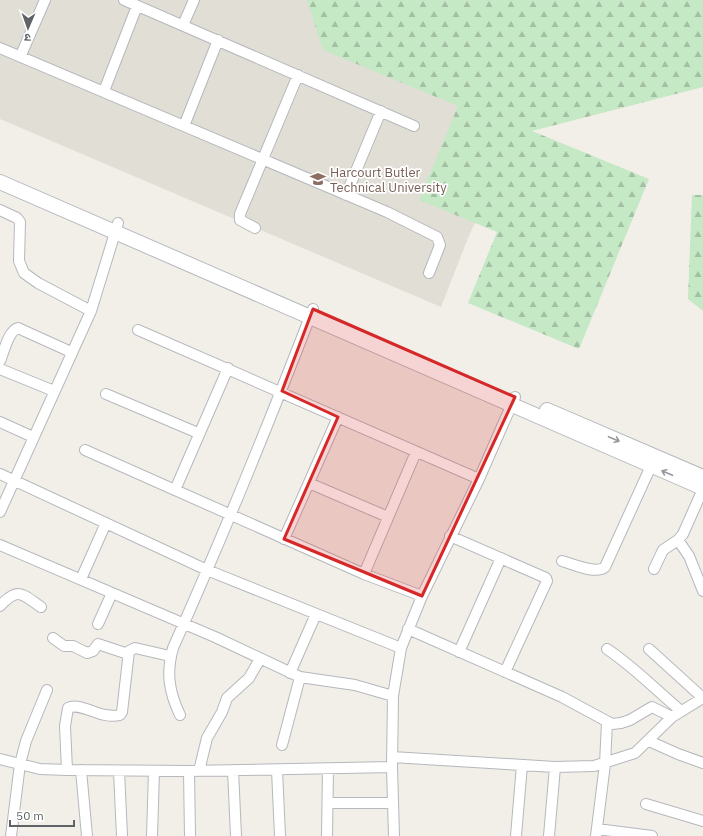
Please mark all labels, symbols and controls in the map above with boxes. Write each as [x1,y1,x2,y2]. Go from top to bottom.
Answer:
north arrow [8,8,48,48]
text: उ [24,31,31,45]
place label: Harcourt Butler Technical University [330,164,447,196]
school or university icon: Harcourt Butler Technical University [309,170,327,188]
one-way arrow [607,435,619,443]
one-way arrow [662,468,674,476]
scale bar [10,802,74,828]
text: 50 m [16,808,44,823]

